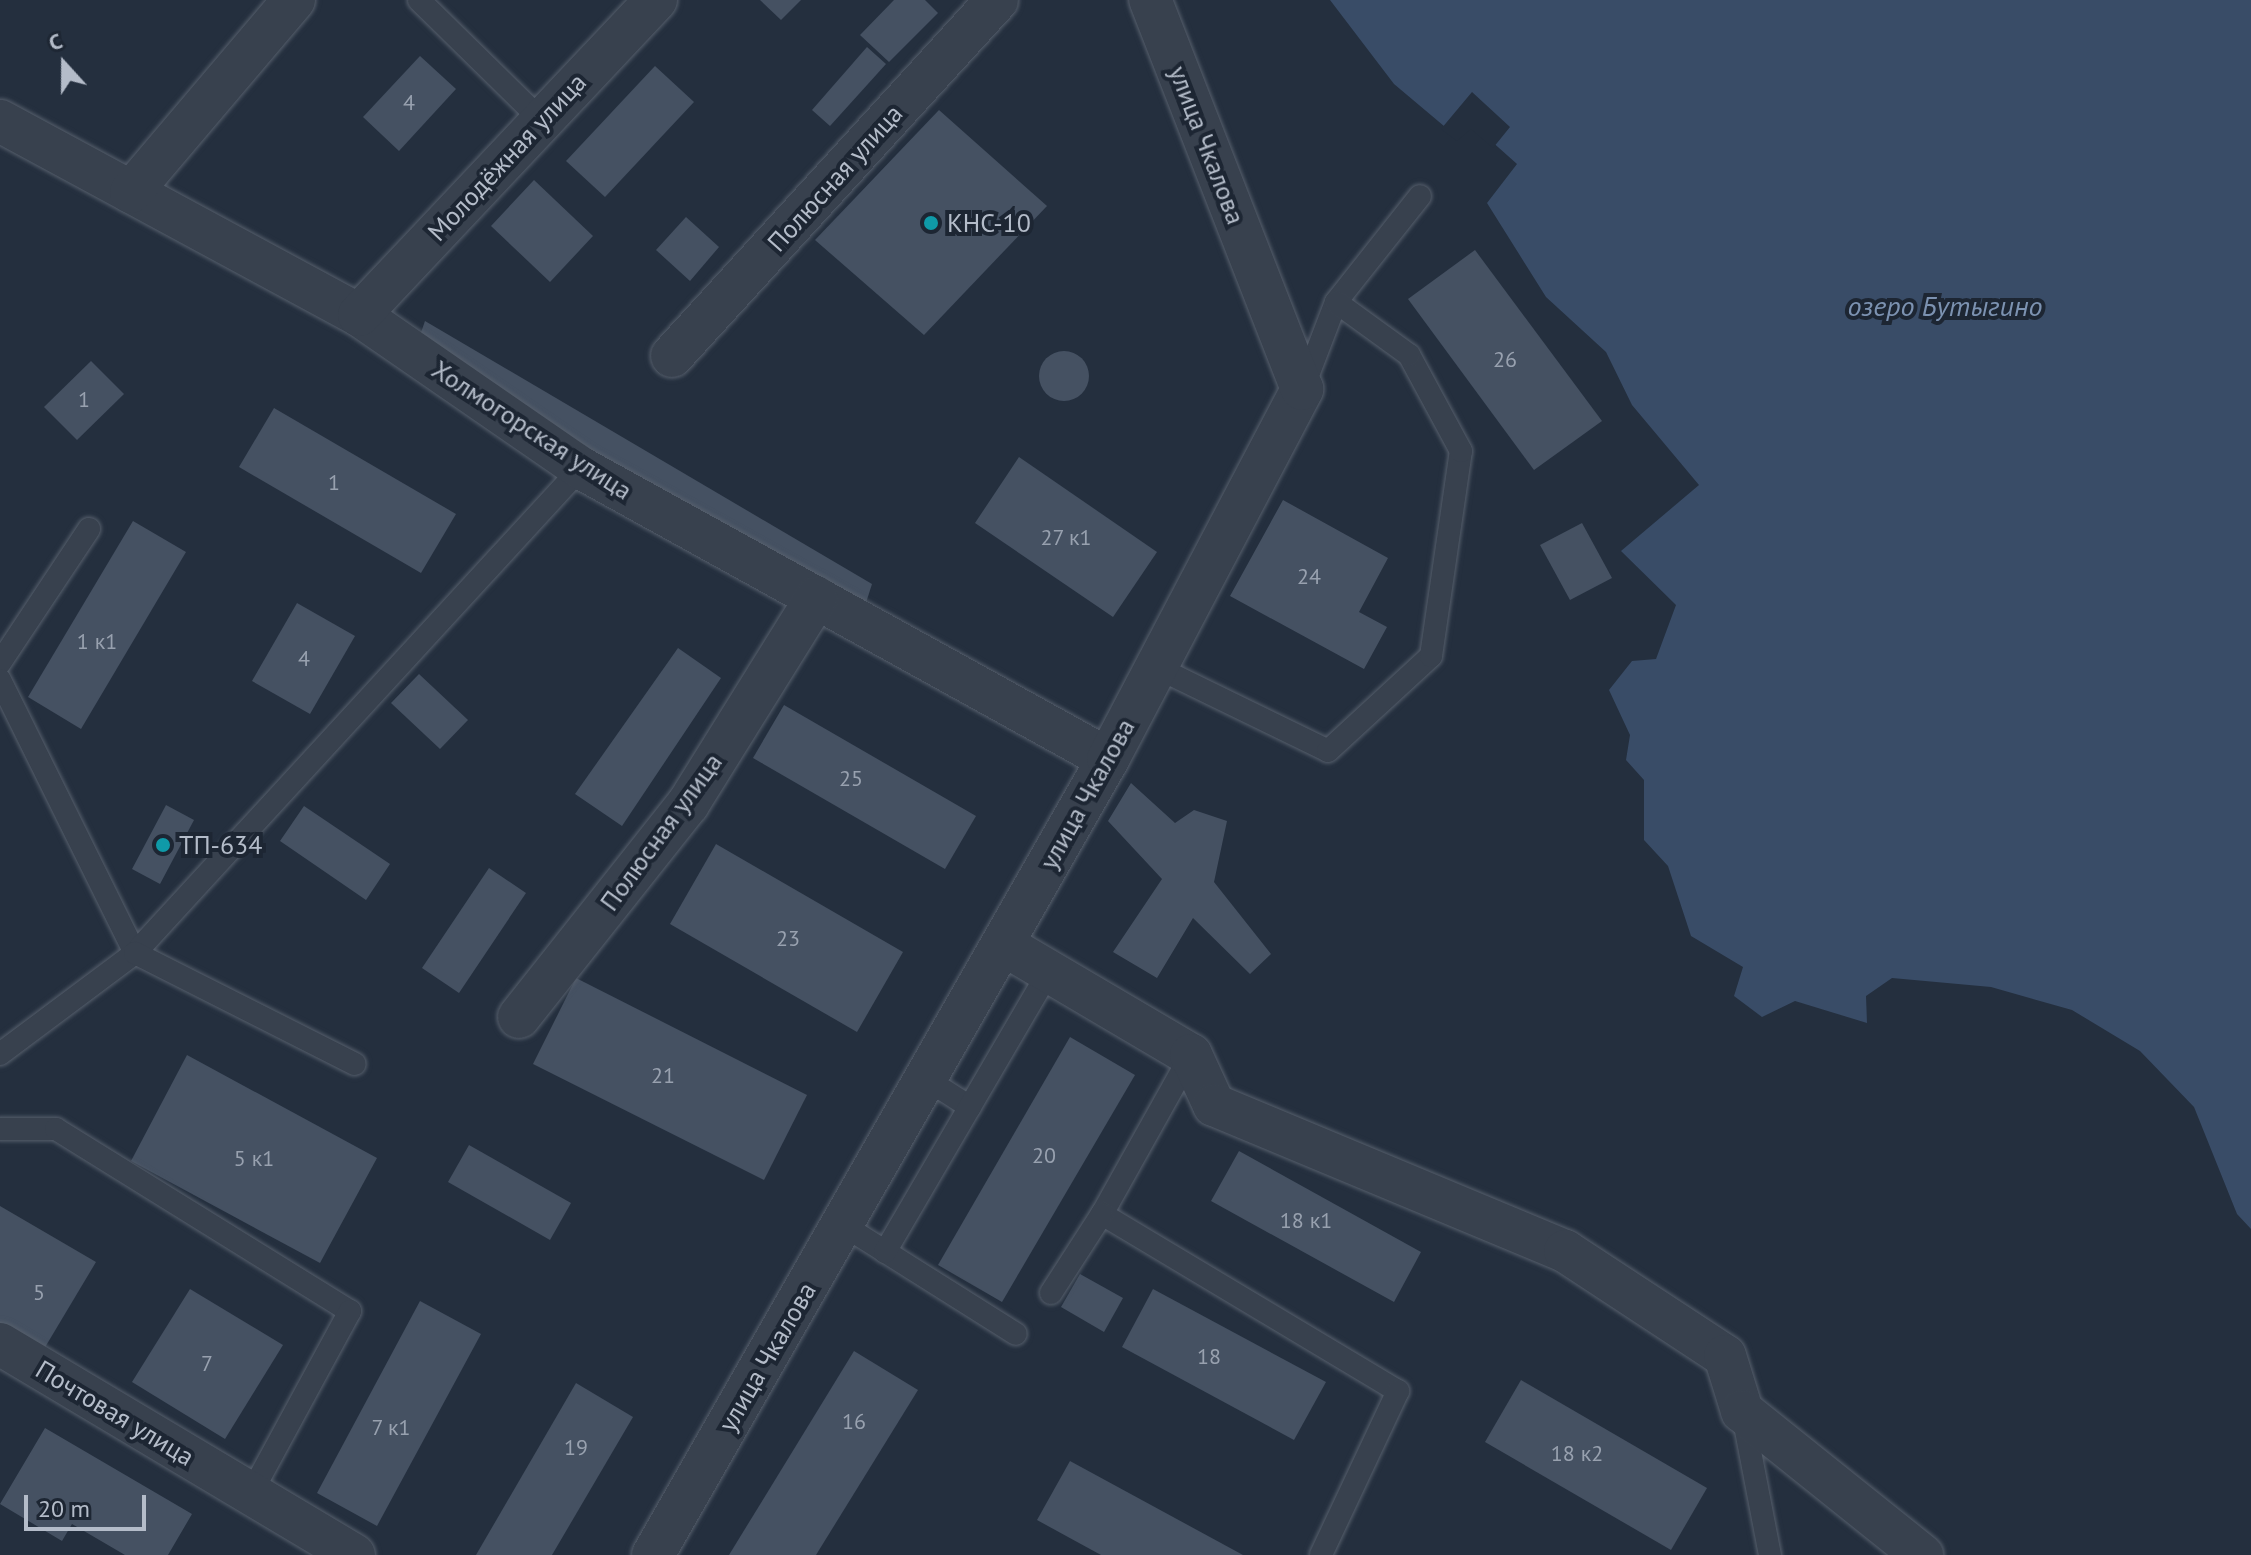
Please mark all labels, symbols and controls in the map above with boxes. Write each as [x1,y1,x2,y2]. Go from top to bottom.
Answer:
north arrow [24,24,104,104]
text: С [45,26,66,57]
street label: улица Чкалова [1163,61,1251,229]
street label: Молодёжная улица [421,67,593,247]
house number: 4 [403,90,415,116]
street label: Полюсная улица [761,98,909,258]
place label: КНС-10 [947,207,1031,239]
marker: КНС-10 [922,214,940,232]
water label: озеро Бутыгино [1848,289,2042,323]
house number: 26 [1493,347,1517,373]
street label: Холмогорская улица [426,354,638,506]
house number: 1 [78,387,90,413]
house number: 1 [328,470,340,496]
house number: 27 к1 [1040,525,1092,551]
house number: 24 [1297,564,1321,590]
house number: 1 к1 [77,629,117,655]
house number: 4 [298,646,310,672]
street label: улица Чкалова [1033,713,1141,875]
street label: Полюсная улица [593,747,729,917]
house number: 25 [839,766,863,792]
place label: ТП-634 [179,829,262,861]
marker: ТП-634 [154,836,172,854]
house number: 23 [776,926,800,952]
house number: 21 [651,1063,675,1089]
house number: 20 [1032,1143,1056,1169]
house number: 5 к1 [234,1146,274,1172]
house number: 18 к1 [1280,1208,1332,1234]
street label: улица Чкалова [712,1277,822,1437]
house number: 5 [33,1280,45,1306]
house number: 18 [1197,1344,1221,1370]
house number: 7 [201,1351,213,1377]
street label: Почтовая улица [30,1354,200,1472]
house number: 16 [842,1409,866,1435]
house number: 7 к1 [371,1415,411,1441]
house number: 19 [564,1435,588,1461]
house number: 18 к2 [1551,1441,1603,1467]
scale bar [28,1479,150,1529]
text: 20 m [38,1493,90,1524]

